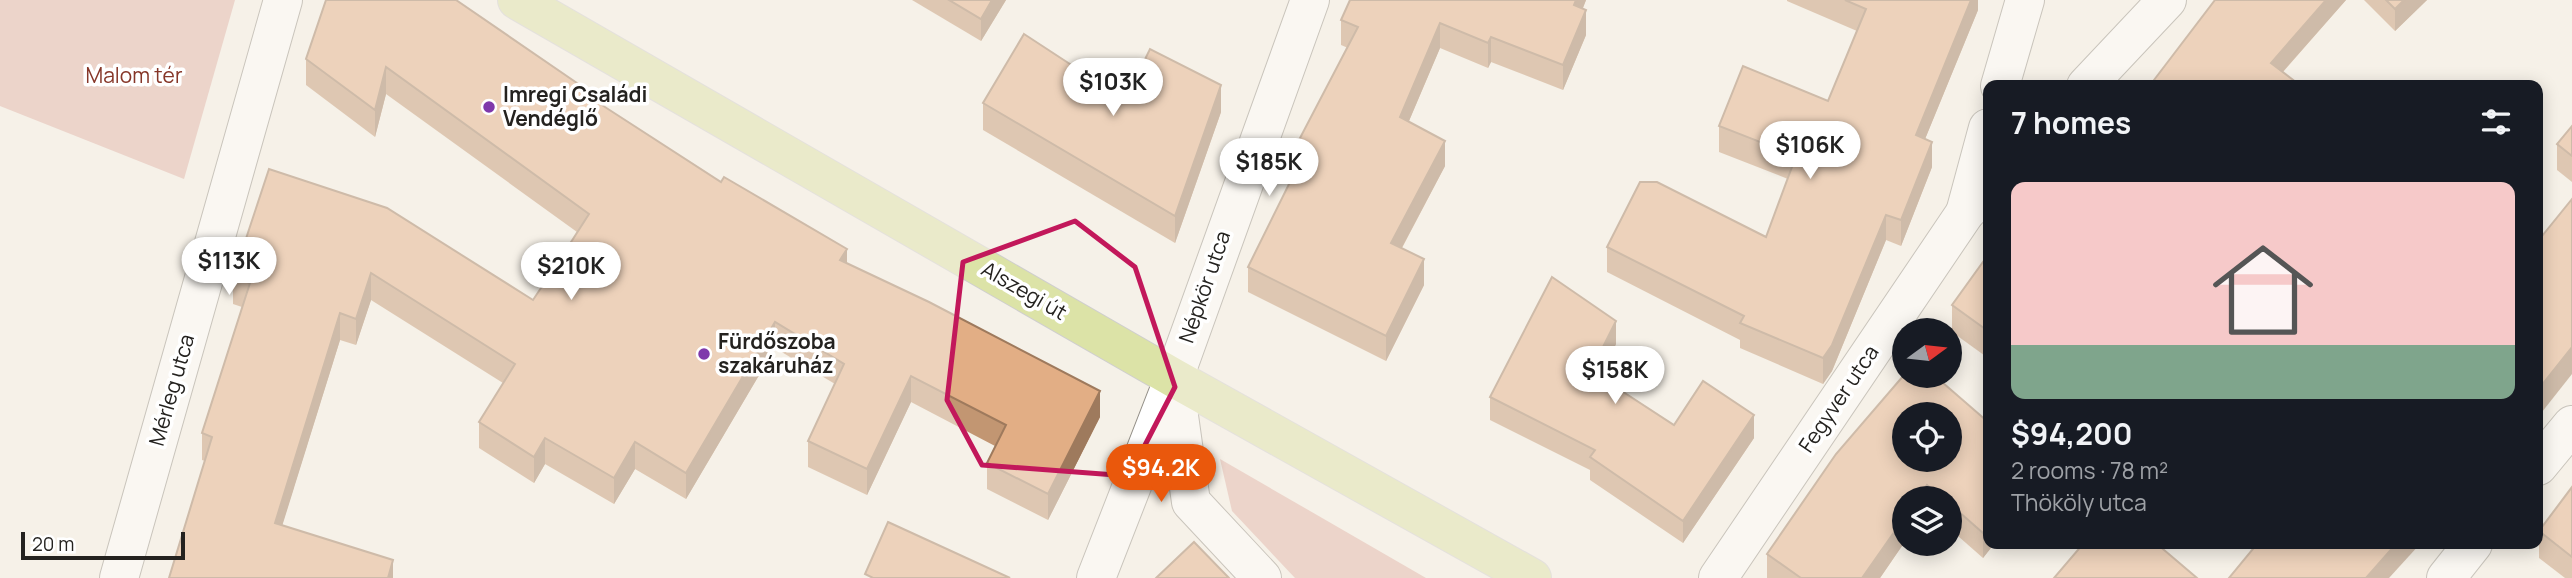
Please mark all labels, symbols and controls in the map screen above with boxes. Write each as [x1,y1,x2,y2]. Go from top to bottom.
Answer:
pin: $103K [1064,58,1162,118]
park label: Malom tér [86,61,183,89]
text: $103K [1079,65,1147,97]
place label: Imregi Családi Vendéglő [503,80,647,132]
marker: Imregi Családi Vendéglő [481,99,497,115]
text: 7 homes [2011,102,2131,143]
icon: filters [2477,103,2515,141]
pin: $106K [1761,122,1859,181]
text: $106K [1776,128,1844,160]
pin: $185K [1220,138,1318,198]
text: $185K [1236,145,1302,177]
street label: Népkör utca [1172,227,1236,346]
icon: home [2200,227,2326,353]
pin: $113K [180,238,278,297]
pin: $210K [522,243,620,302]
text: $113K [198,244,260,276]
text: $210K [537,249,605,281]
street label: Alszegi út [977,254,1072,326]
north arrow [1892,318,1962,388]
map controls [1892,318,1962,556]
place label: Fürdőszoba szakáruház [718,327,836,379]
street label: Mérleg utca [142,331,200,449]
street label: Fegyver utca [1792,339,1884,458]
marker: Fürdőszoba szakáruház [696,346,712,362]
pin: $158K [1566,346,1664,406]
text: $158K [1582,353,1648,385]
button: locate [1892,402,1962,472]
text: $94,200 [2011,413,2133,454]
pin: $94.2K [1104,444,1218,504]
text: $94.2K [1122,451,1200,483]
text: 2 rooms · 78 m² [2011,454,2168,486]
button: layers [1892,486,1962,556]
text: Thököly utca [2011,486,2147,518]
scale bar [21,529,186,561]
text: 20 m [32,531,74,557]

